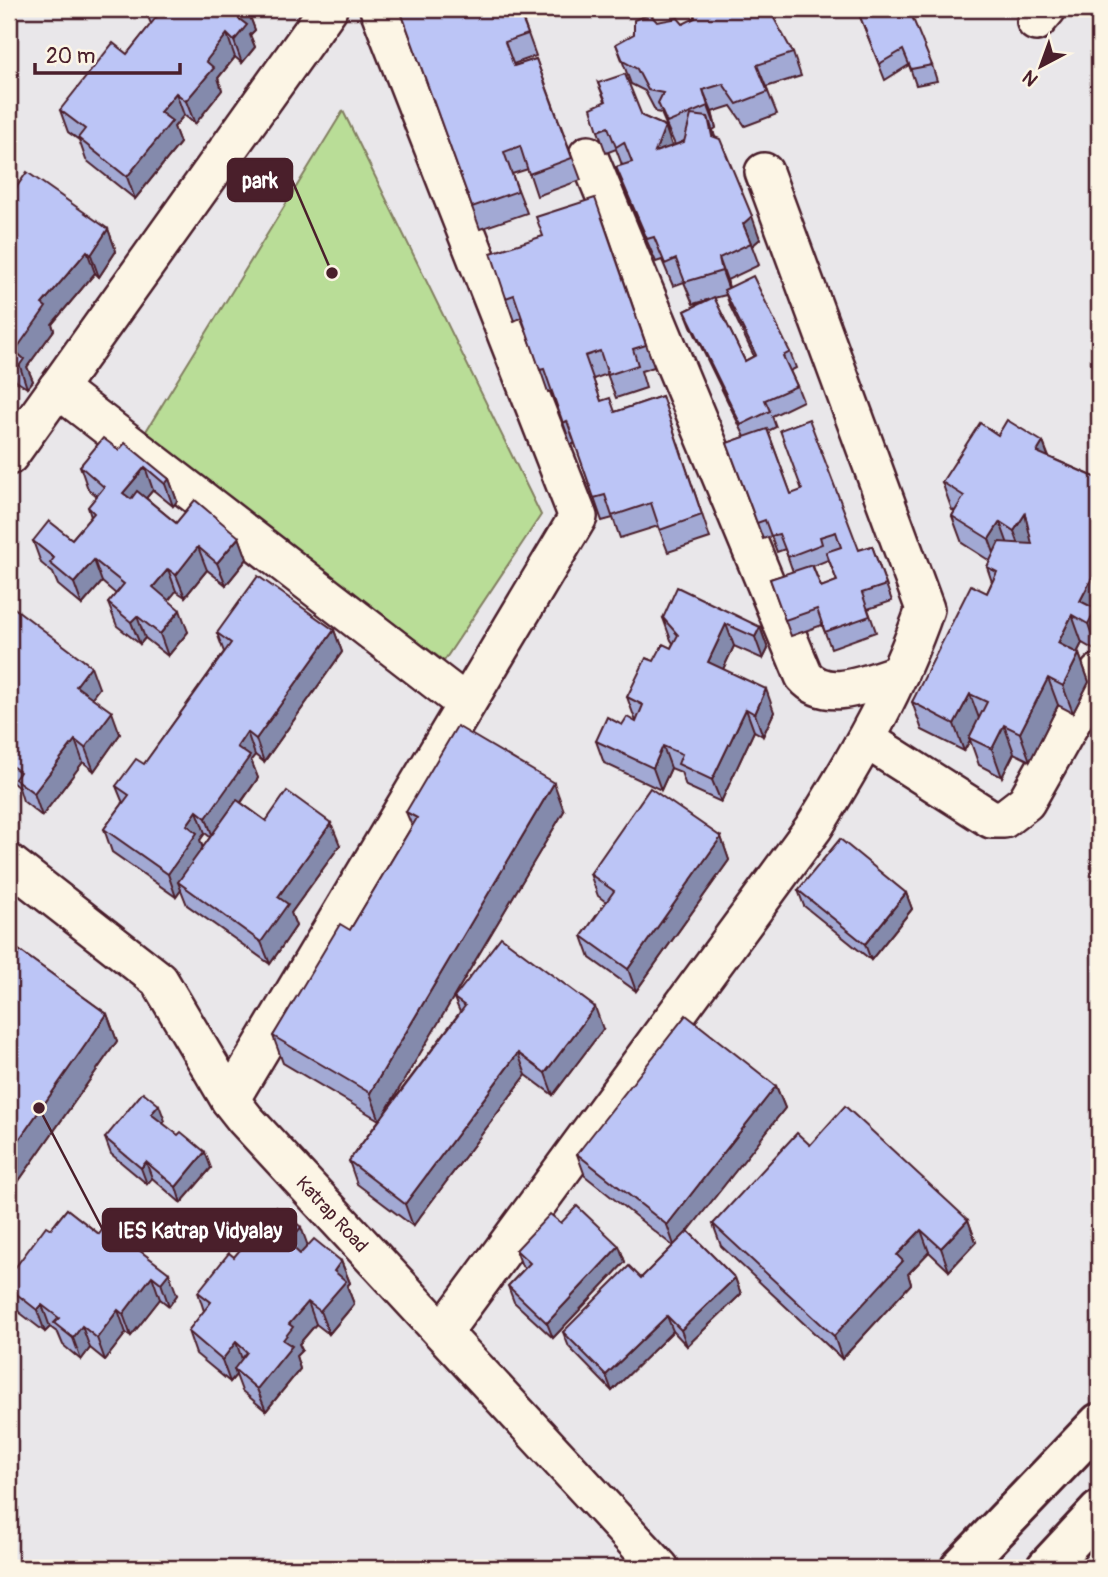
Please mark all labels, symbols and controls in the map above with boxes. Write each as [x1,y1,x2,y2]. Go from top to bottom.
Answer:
scale bar [35,32,180,76]
north arrow [1006,32,1076,102]
text: 20 m [46,43,95,70]
text: N [1018,65,1043,91]
callout: park [228,159,292,201]
text: park [242,168,278,195]
street label: Katrap Road [291,1171,373,1258]
callout: IES Katrap Vidyalay [103,1209,296,1251]
text: IES Katrap Vidyalay [118,1218,282,1245]

